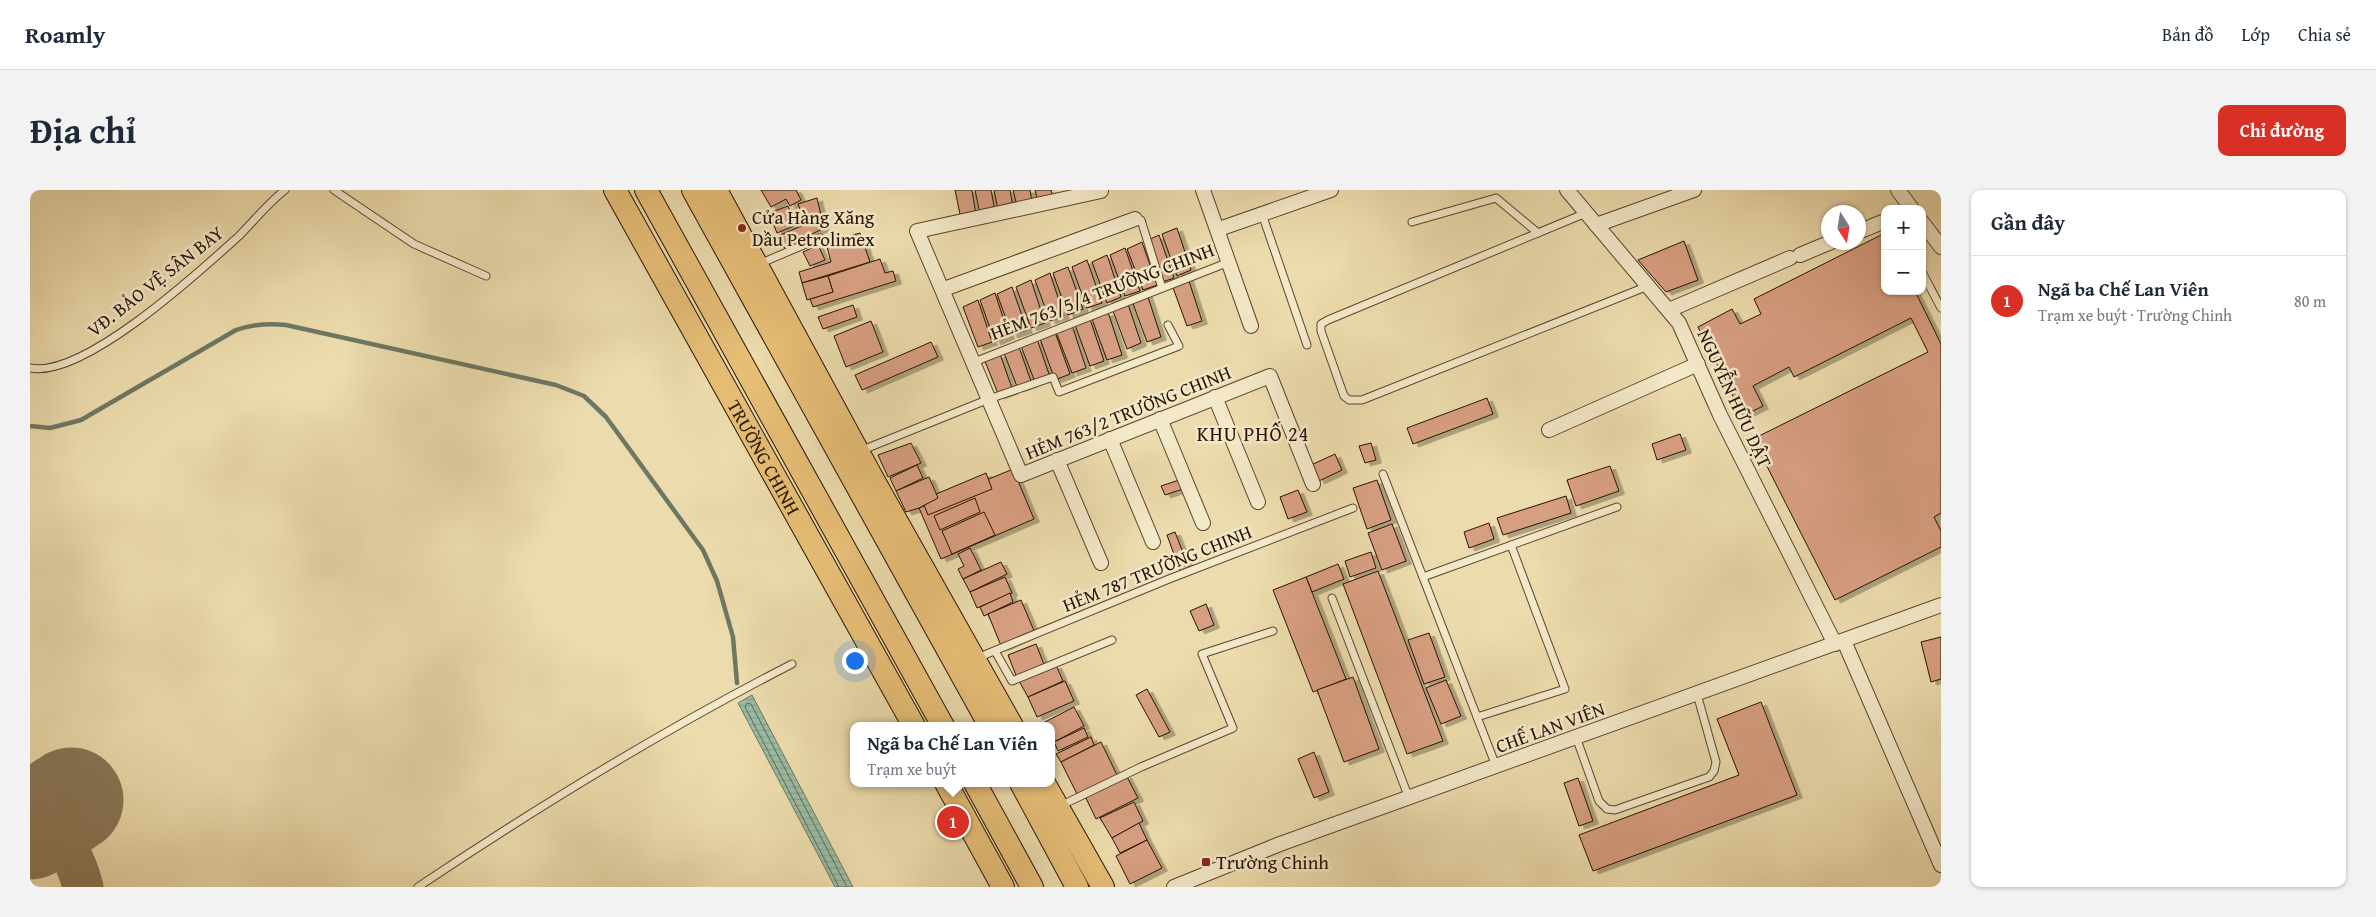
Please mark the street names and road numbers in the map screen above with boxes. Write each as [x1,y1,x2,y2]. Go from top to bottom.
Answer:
street label: VĐ. BẢO VỆ SÂN BAY [81,218,230,343]
street label: HẺM 763/5/4 TRƯỜNG CHINH [986,235,1218,347]
street label: NGUYỄN HỮU DẬT [1691,324,1780,472]
street label: HẺM 763/2 TRƯỜNG CHINH [1021,358,1235,466]
street label: TRƯỜNG CHINH [721,394,808,520]
street label: HẺM 787 TRƯỜNG CHINH [1058,517,1256,619]
street label: CHẾ LAN VIÊN [1491,694,1609,760]

